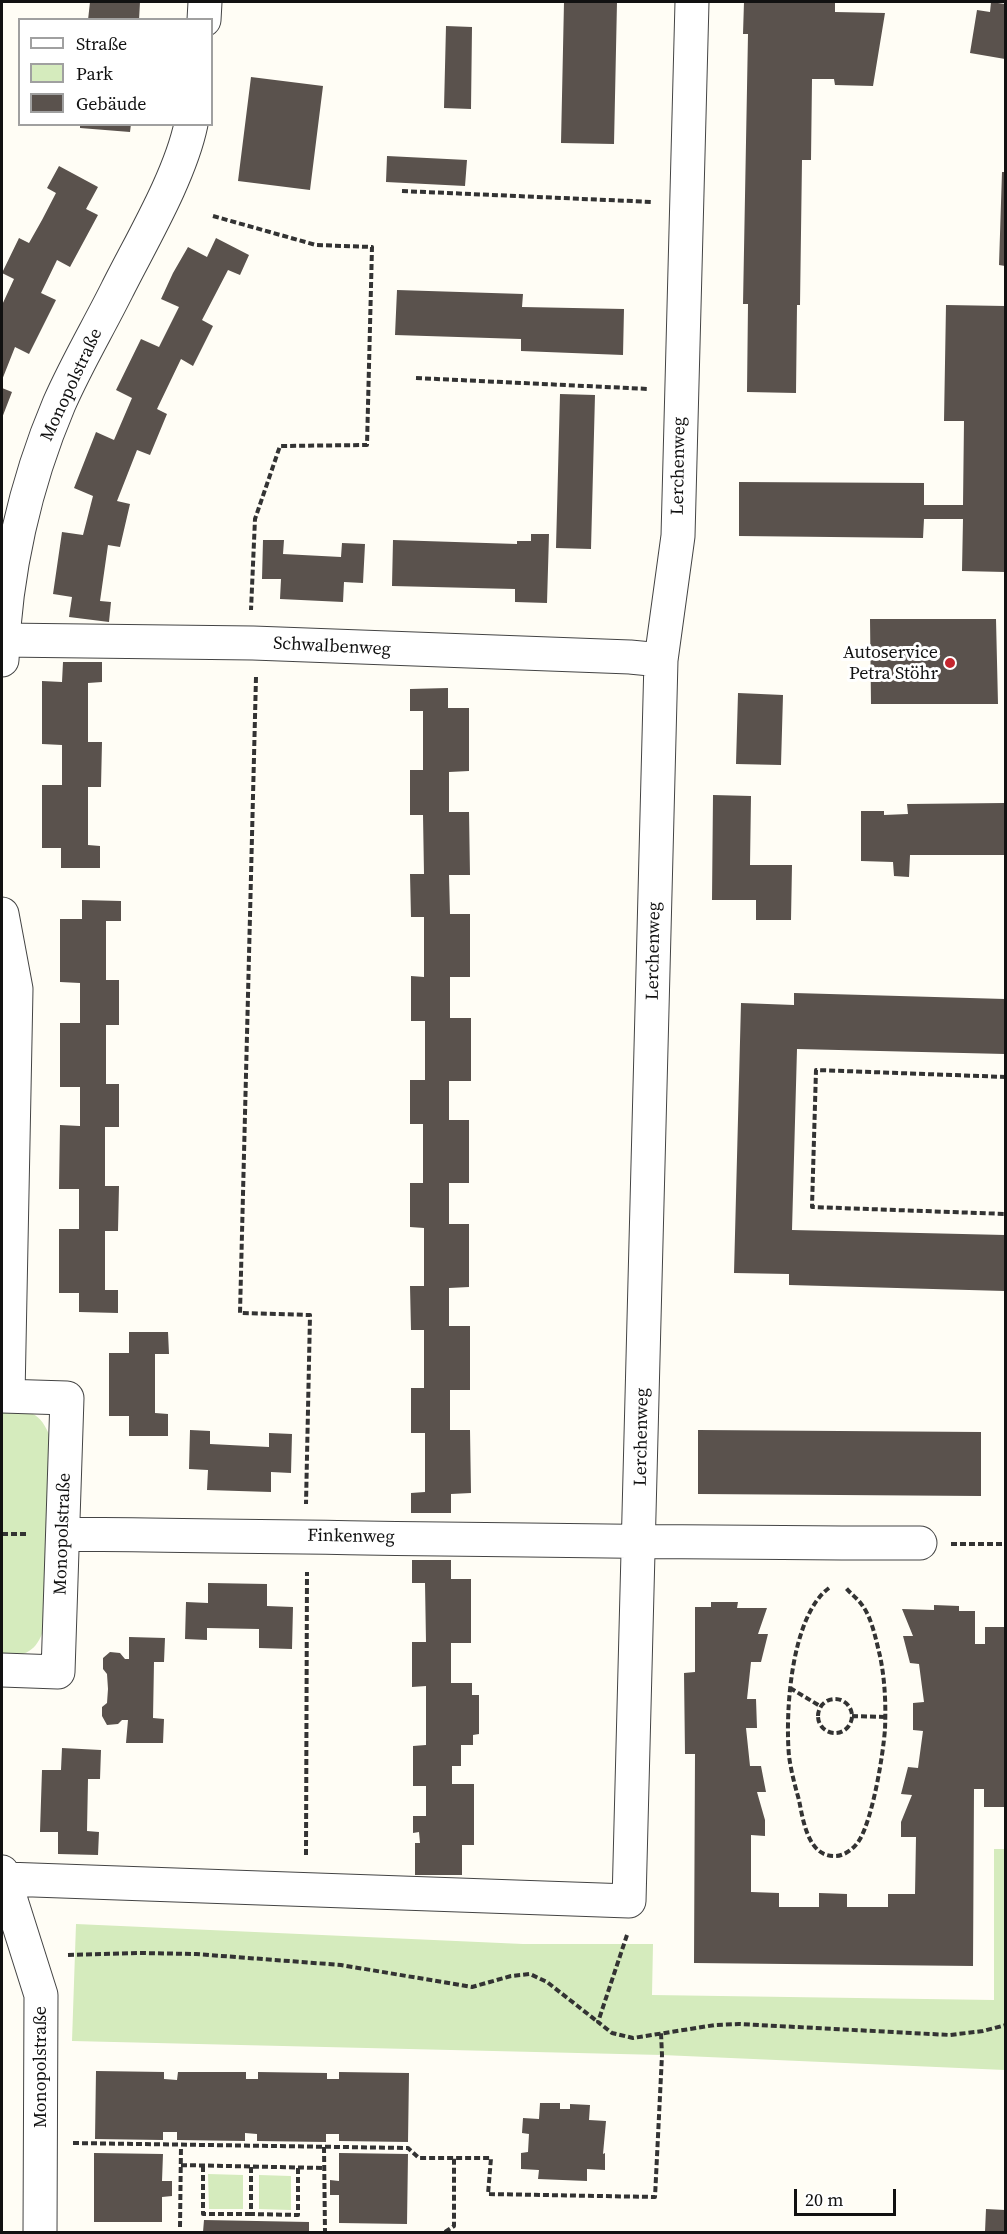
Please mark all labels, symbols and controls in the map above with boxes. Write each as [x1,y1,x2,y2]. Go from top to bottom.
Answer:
legend [18,18,213,126]
text: Straße [76,31,127,56]
text: Park [76,61,113,86]
text: Gebäude [76,91,147,116]
street label: Monopolstraße [36,325,108,445]
street label: Lerchenweg [667,417,691,515]
street label: Schwalbenweg [273,633,391,661]
place label: Autoservice Petra Stöhr [843,642,938,684]
marker: Autoservice Petra Stöhr [943,656,957,670]
street label: Lerchenweg [642,902,666,1000]
street label: Lerchenweg [630,1388,654,1486]
street label: Monopolstraße [50,1473,76,1595]
street label: Finkenweg [307,1525,395,1549]
street label: Monopolstraße [30,2006,52,2128]
scale bar [797,2177,899,2215]
text: 20 m [805,2187,843,2212]

